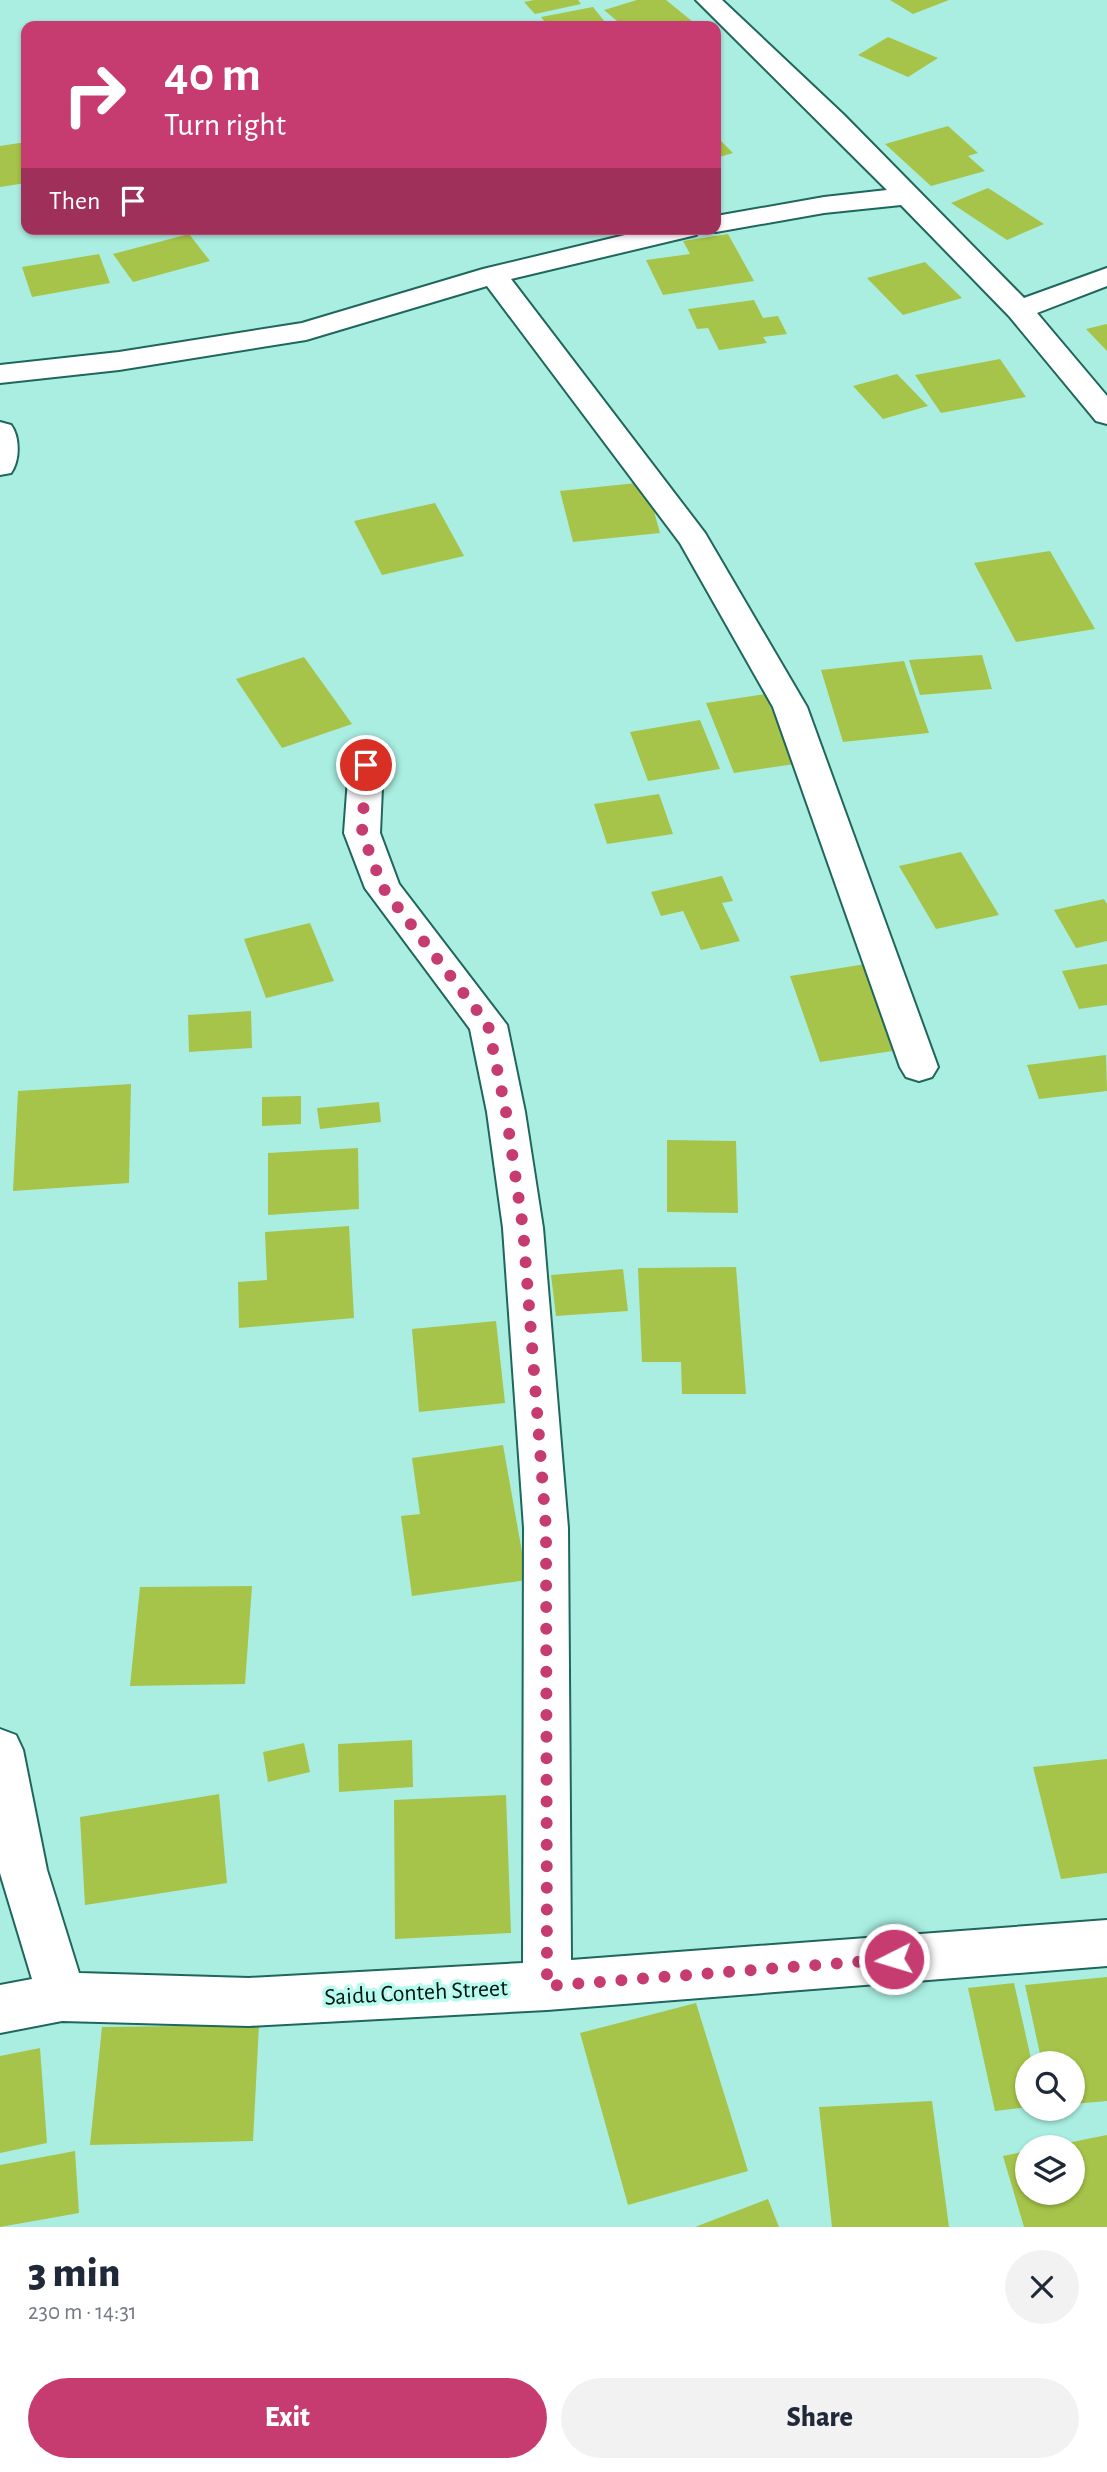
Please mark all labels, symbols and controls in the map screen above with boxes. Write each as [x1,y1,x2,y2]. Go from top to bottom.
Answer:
icon: right [49,49,140,140]
text: 40 m [164,51,261,100]
text: Turn right [164,109,286,141]
icon: arrive [114,182,152,220]
text: Then [49,188,100,214]
pin [336,735,396,795]
icon: arrive [347,746,385,784]
position arrow [857,1922,931,1996]
street label: Saidu Conteh Street [324,1976,509,2010]
map controls [1015,2051,1085,2205]
button: search [1015,2051,1085,2121]
button: layers [1015,2135,1085,2205]
button: close [1005,2250,1079,2324]
text: 3 min [28,2252,120,2294]
text: 230 m · 14:31 [28,2301,137,2324]
button: Exit [28,2378,547,2458]
button: Share [561,2378,1079,2458]

